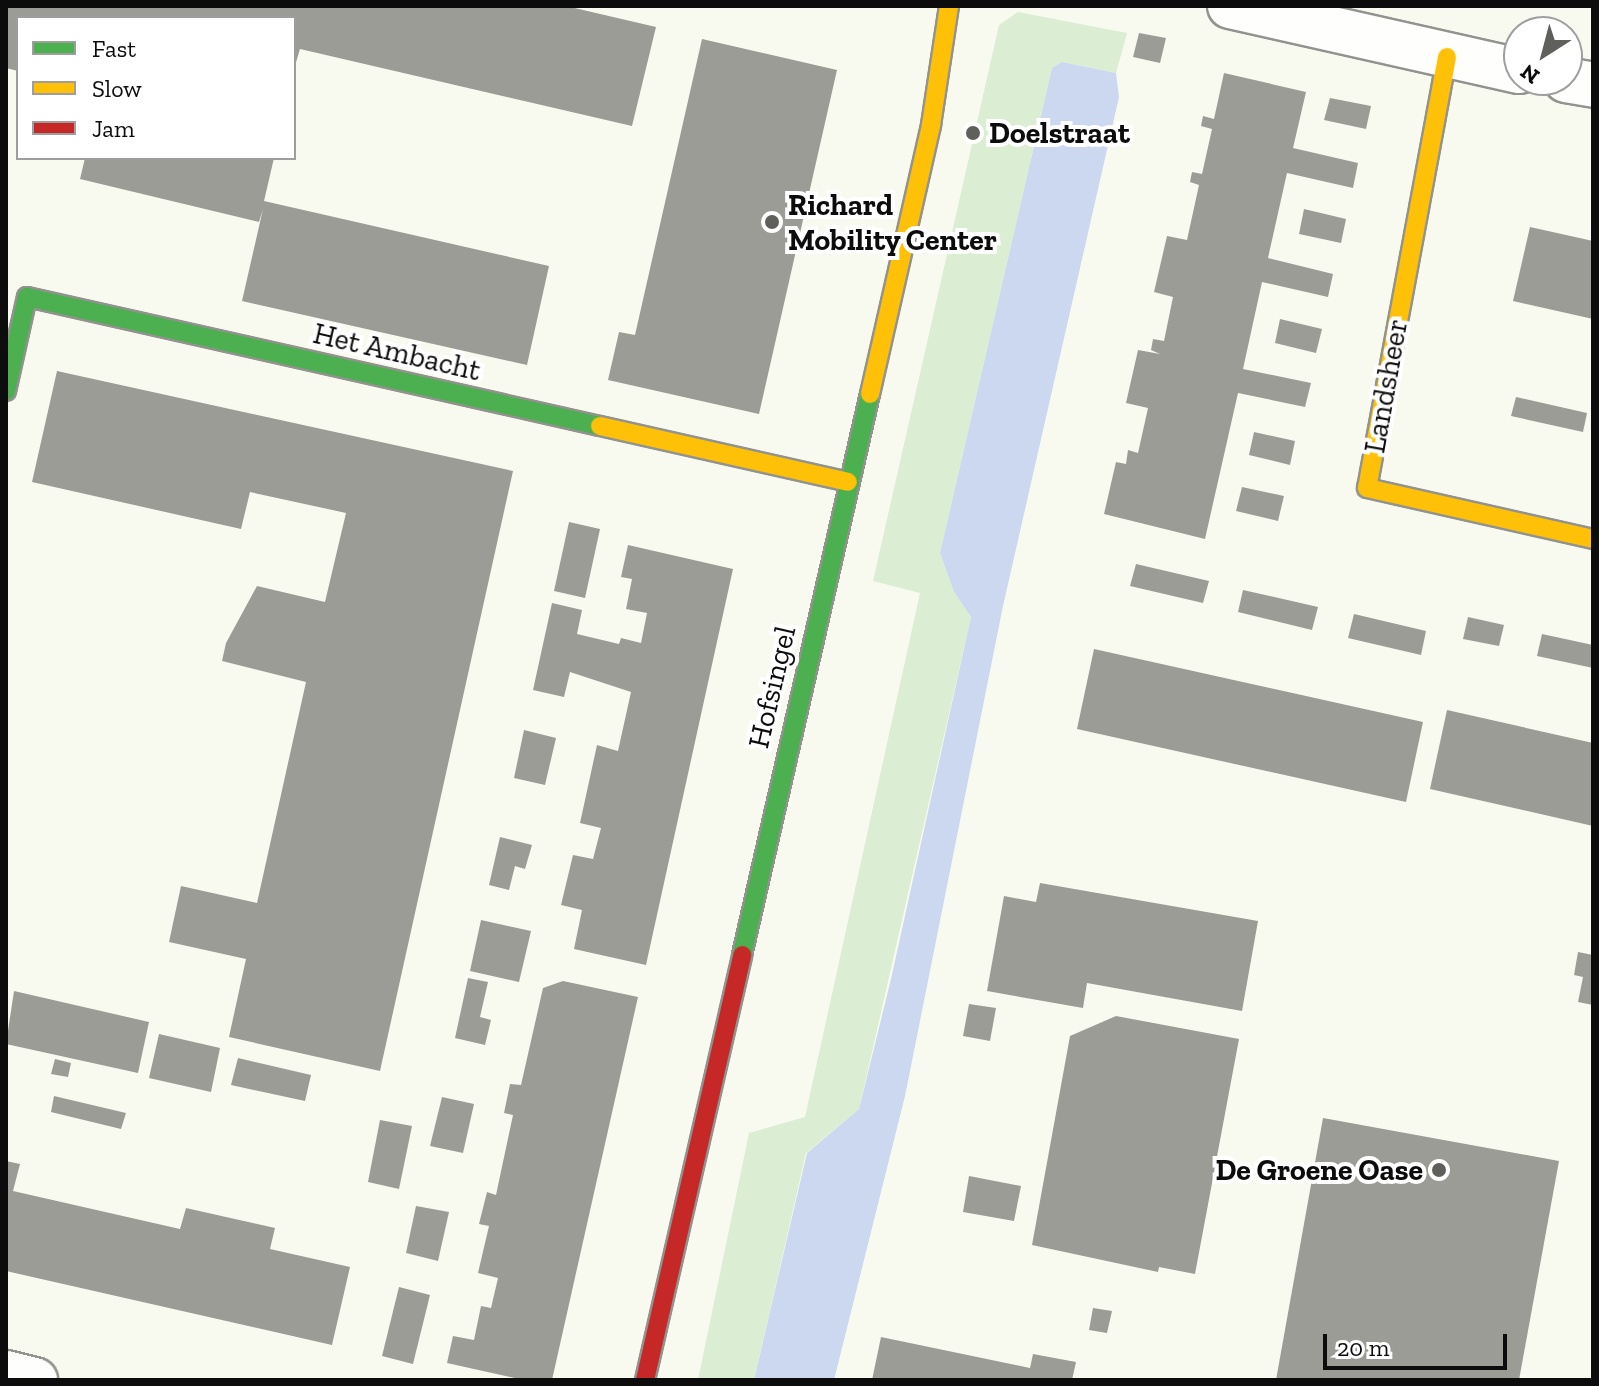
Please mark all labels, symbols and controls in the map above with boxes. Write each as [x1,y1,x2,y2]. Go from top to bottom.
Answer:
legend [16,16,296,160]
north arrow [1503,16,1583,96]
text: Fast [92,34,136,63]
text: N [1515,58,1544,90]
text: Slow [92,74,142,103]
text: Jam [92,114,135,143]
place label: Doelstraat [989,115,1130,151]
marker: Doelstraat [964,124,982,142]
place label: Richard Mobility Center [788,187,998,258]
marker: Richard Mobility Center [763,213,781,231]
street label: Het Ambacht [309,315,485,389]
street label: Landsheer [1357,316,1415,456]
street label: Hofsingel [740,622,804,752]
place label: De Groene Oase [1215,1152,1423,1188]
marker: De Groene Oase [1430,1161,1448,1179]
scale bar [1327,1318,1511,1368]
text: 20 m [1337,1333,1389,1362]

